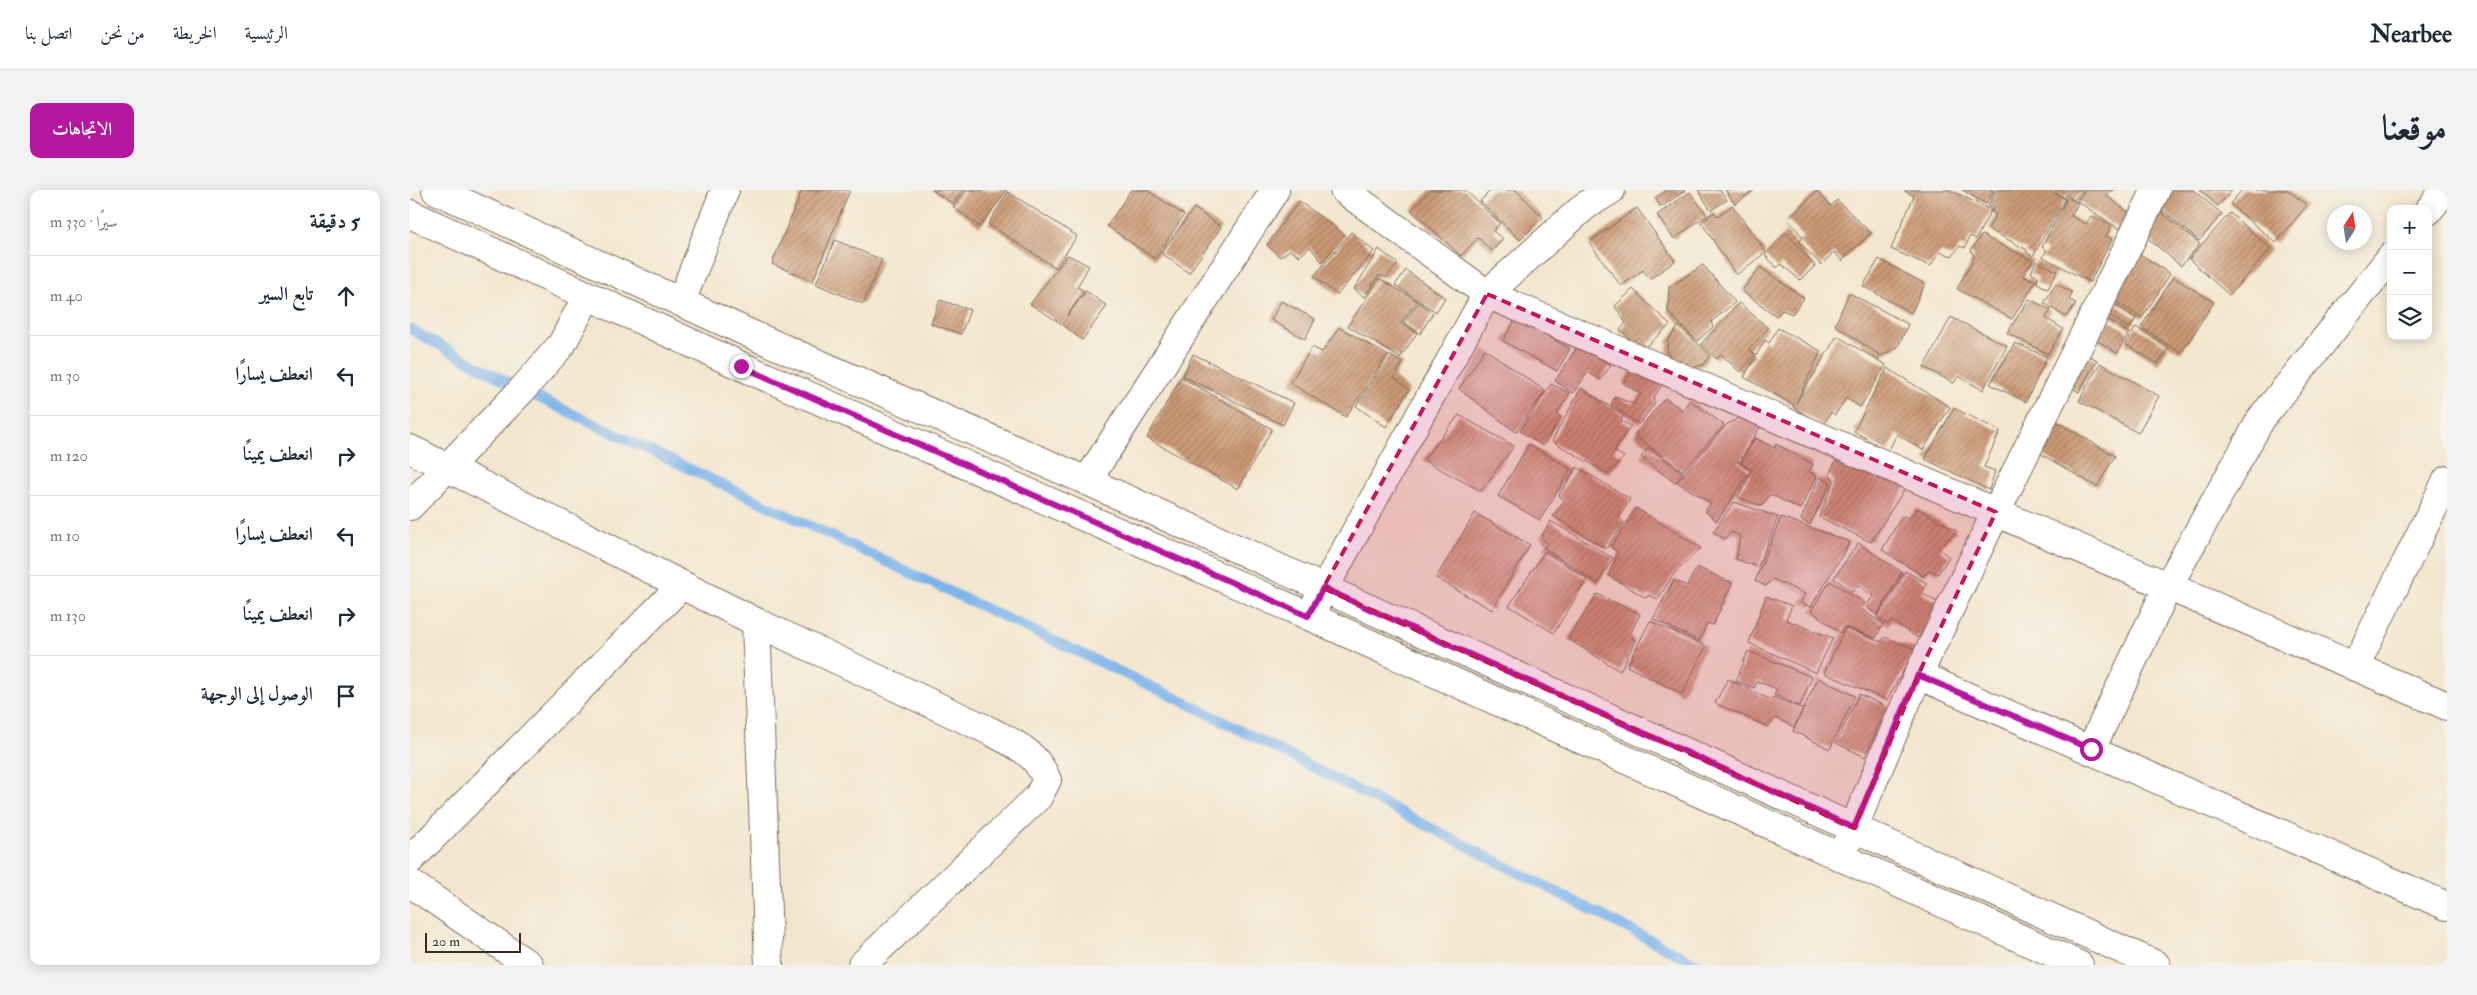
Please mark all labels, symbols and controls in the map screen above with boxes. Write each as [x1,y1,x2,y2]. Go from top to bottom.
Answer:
text: Nearbee [2370,19,2452,50]
text: اتصل بنا [25,22,72,45]
text: من نحن [100,22,145,45]
text: الخريطة [173,22,217,45]
text: الرئيسية [245,22,288,45]
button: الاتجاهات [30,103,134,158]
text: موقعنا [2382,106,2447,150]
north arrow [2327,205,2372,250]
map controls [2387,205,2432,340]
button: + [2387,205,2432,250]
text: 5 دقيقة [310,208,360,235]
text: سيرًا · 330 m [50,212,118,232]
button: − [2387,250,2432,295]
text: تابع السير [259,282,313,306]
icon: ahead [332,282,360,310]
text: 40 m [50,286,83,306]
button: layers [2387,295,2432,340]
route end [730,355,753,378]
text: انعطف يسارًا [235,362,313,386]
icon: left [332,362,360,390]
text: 30 m [50,366,80,386]
text: انعطف يمينًا [243,442,313,466]
icon: right [332,442,360,470]
text: 120 m [50,446,88,466]
text: انعطف يسارًا [235,522,313,546]
icon: left [332,522,360,550]
text: 10 m [50,526,80,546]
text: انعطف يمينًا [243,602,313,626]
icon: right [332,602,360,630]
text: 130 m [50,606,86,626]
text: الوصول إلى الوجهة [201,682,313,706]
icon: arrive [332,682,360,710]
route start [2080,738,2103,761]
scale bar [425,930,521,953]
text: 20 m [432,933,460,950]

